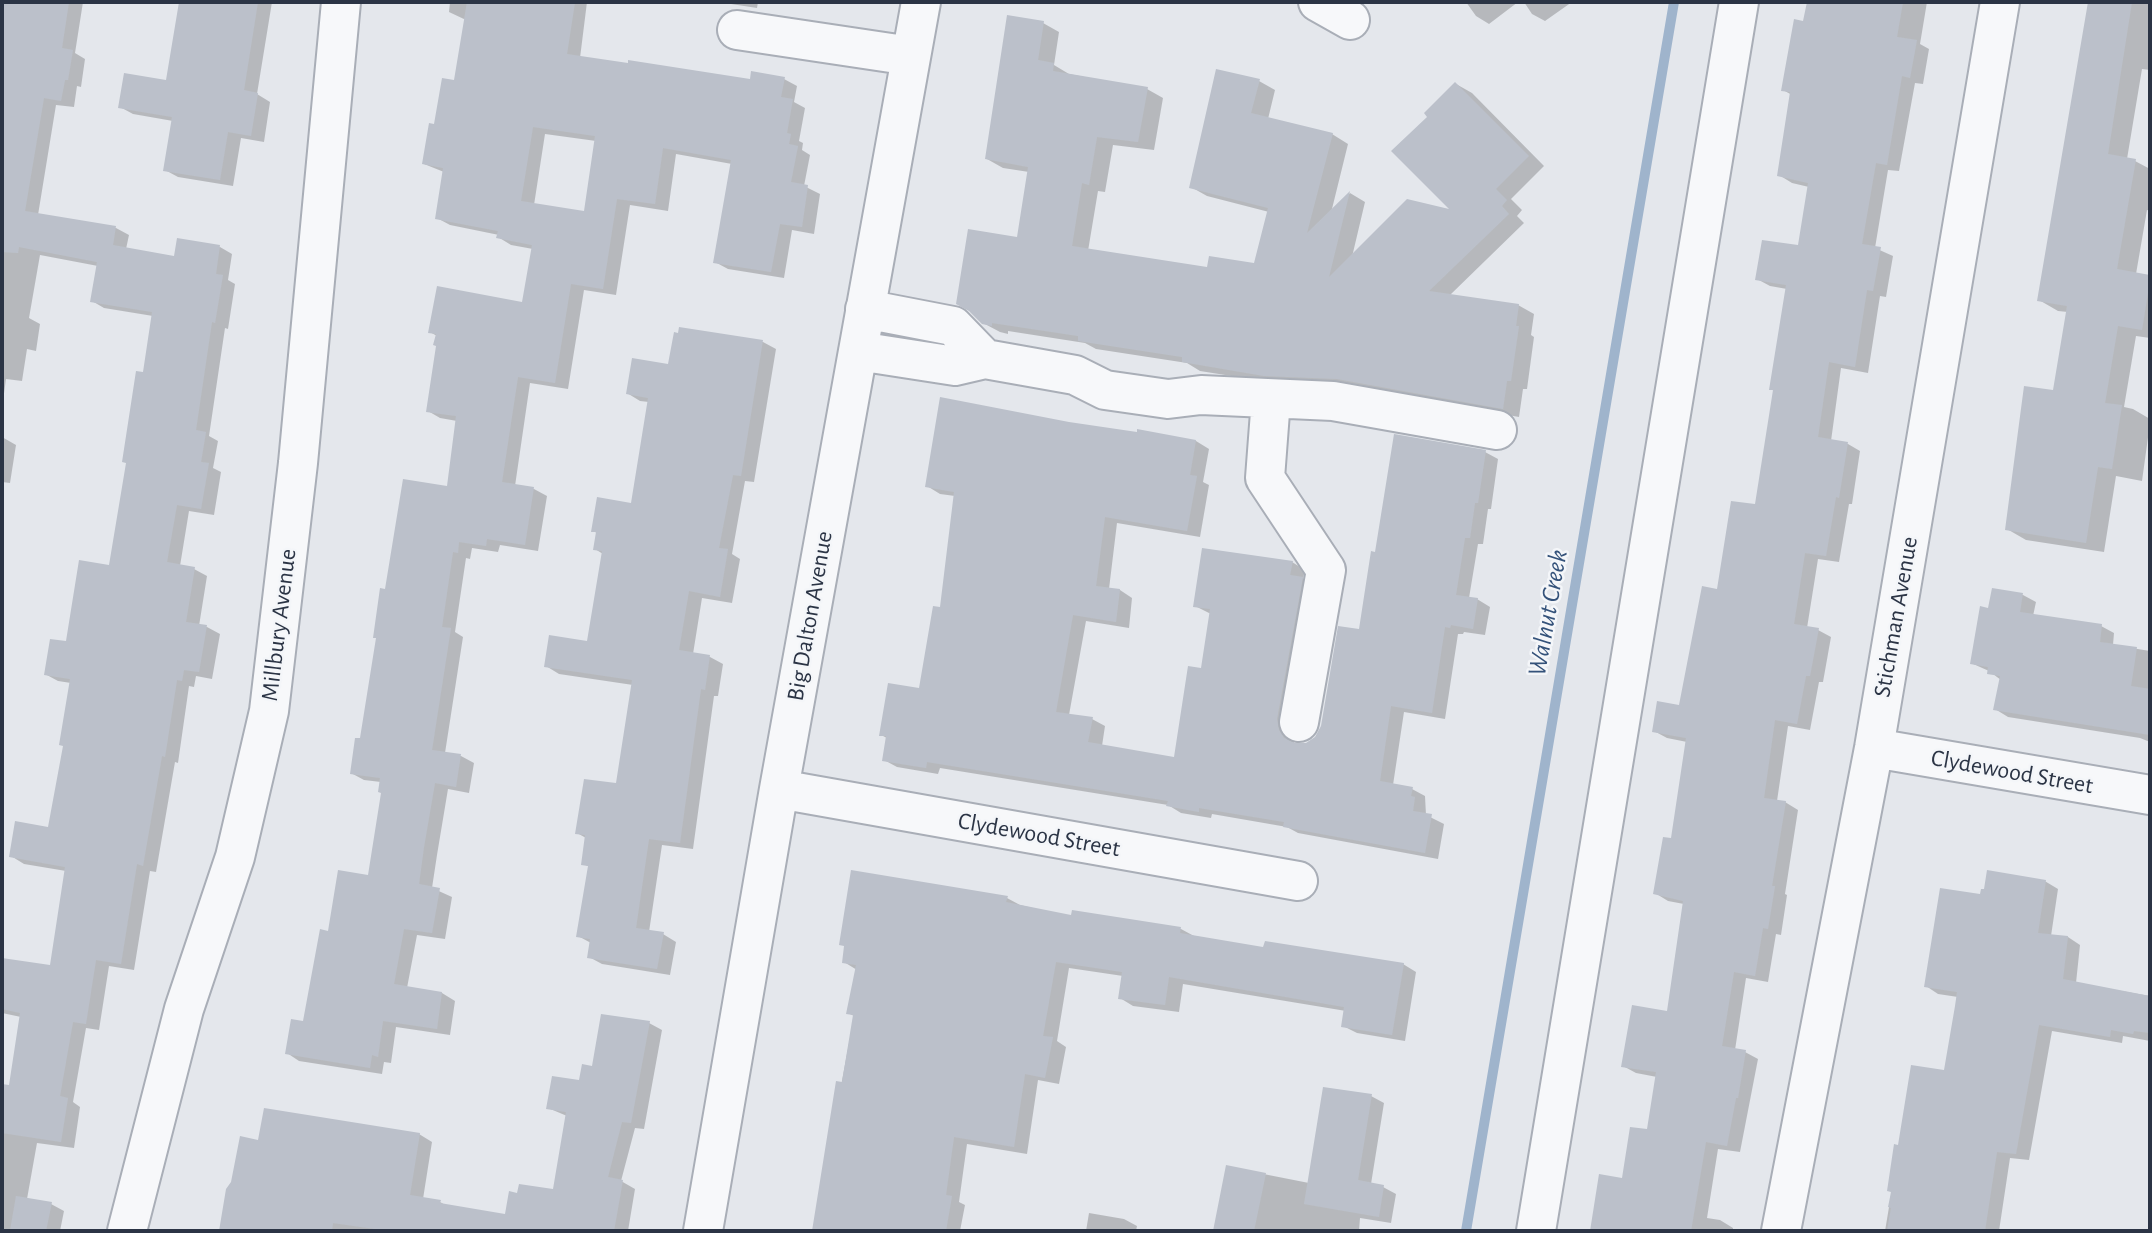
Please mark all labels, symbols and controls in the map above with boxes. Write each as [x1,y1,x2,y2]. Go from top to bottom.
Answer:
street label: Big Dalton Avenue [781,529,839,703]
street label: Stichman Avenue [1868,534,1924,700]
street label: Millbury Avenue [255,547,303,703]
water label: Walnut Creek [1522,547,1574,679]
street label: Clydewood Street [1929,744,2095,800]
street label: Clydewood Street [956,807,1122,863]

